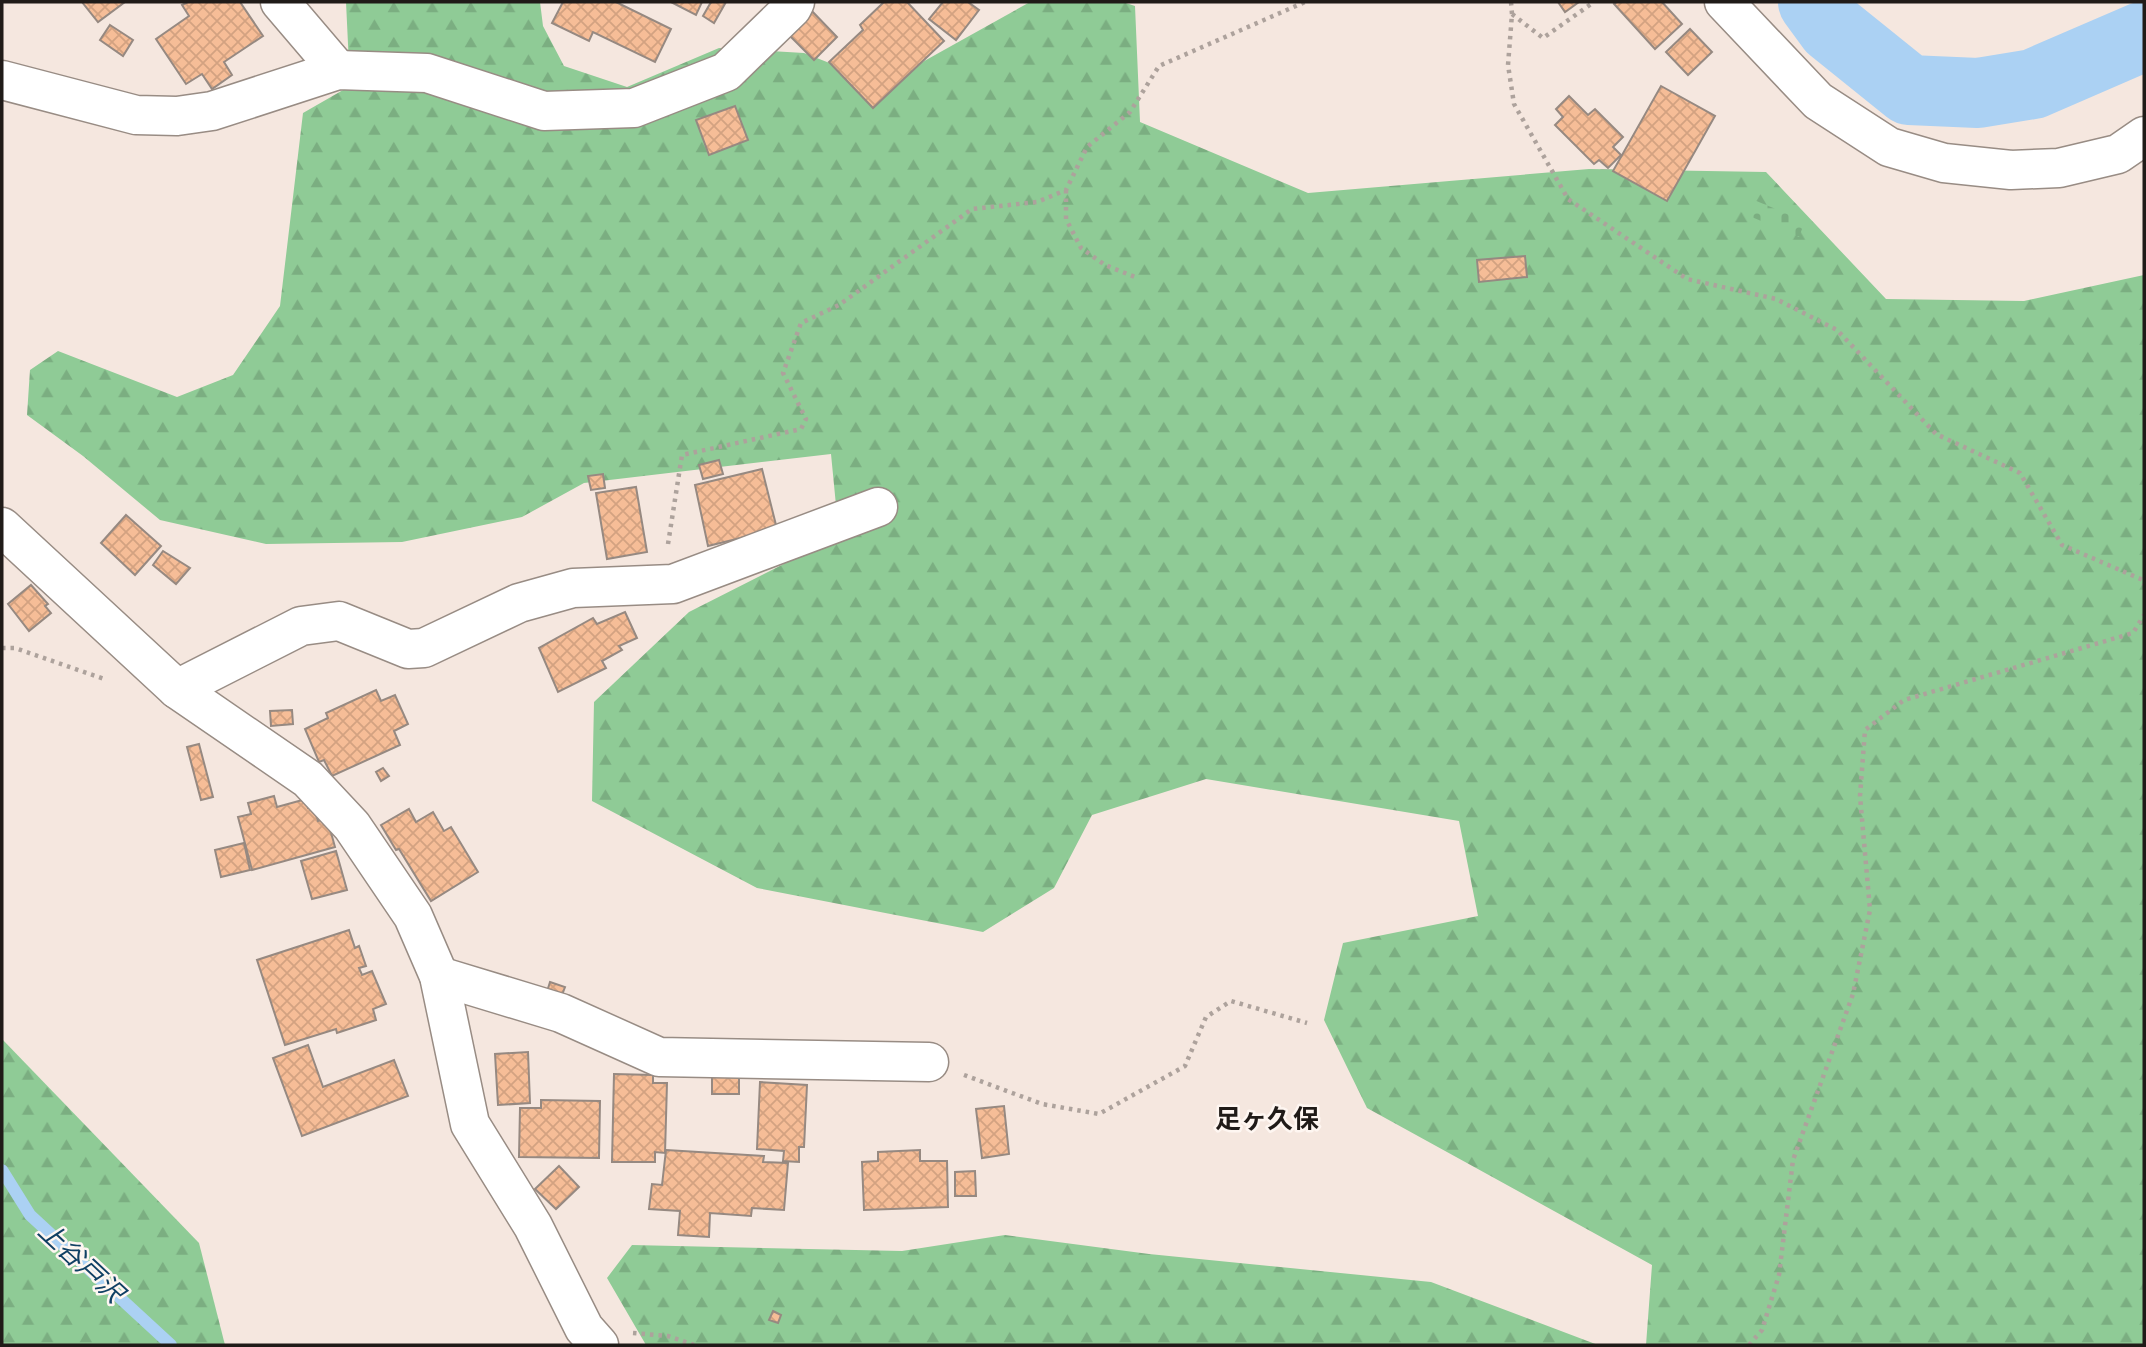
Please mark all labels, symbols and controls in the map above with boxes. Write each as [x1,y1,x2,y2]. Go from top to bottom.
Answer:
district label: 足ヶ久保 [1215,1101,1319,1135]
water label: 上谷戸沢 [32,1213,133,1311]

